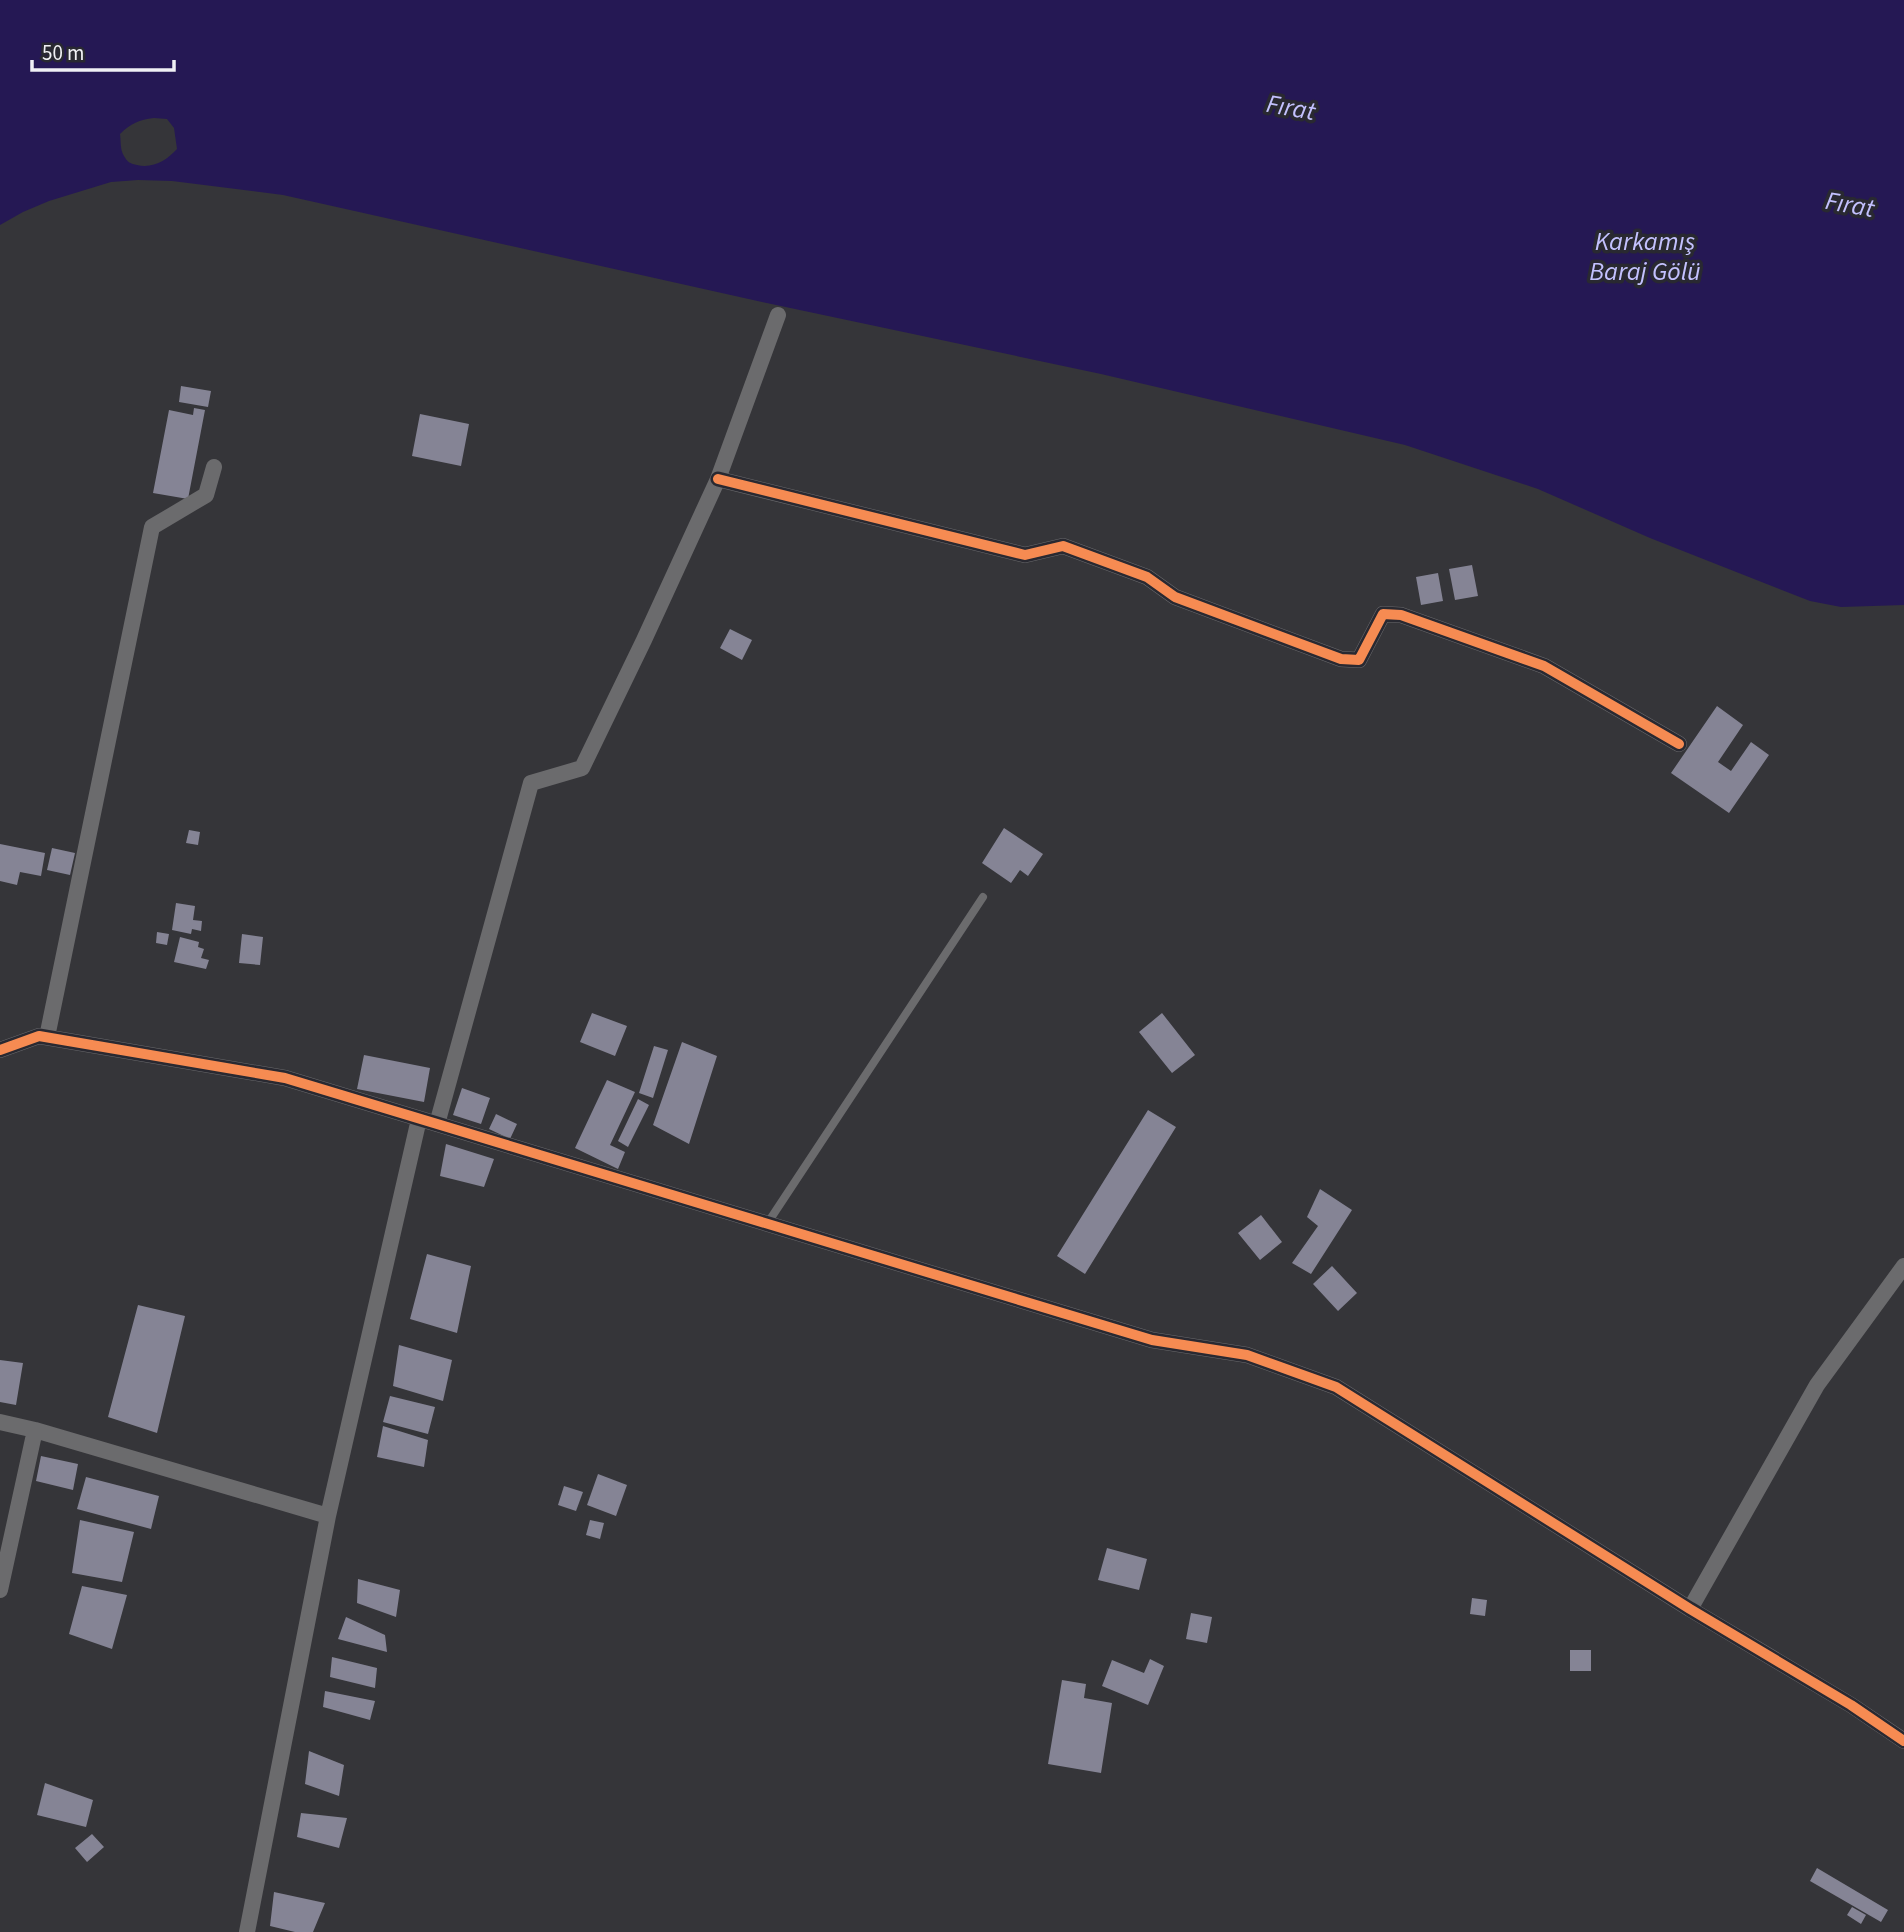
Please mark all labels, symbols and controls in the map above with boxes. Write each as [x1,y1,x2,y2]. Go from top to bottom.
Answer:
scale bar [32,28,173,72]
text: 50 m [42,38,84,68]
water label: Fırat [1264,85,1319,130]
water label: Fırat [1823,182,1878,227]
water label: Karkamış Baraj Gölü [1589,223,1701,290]

